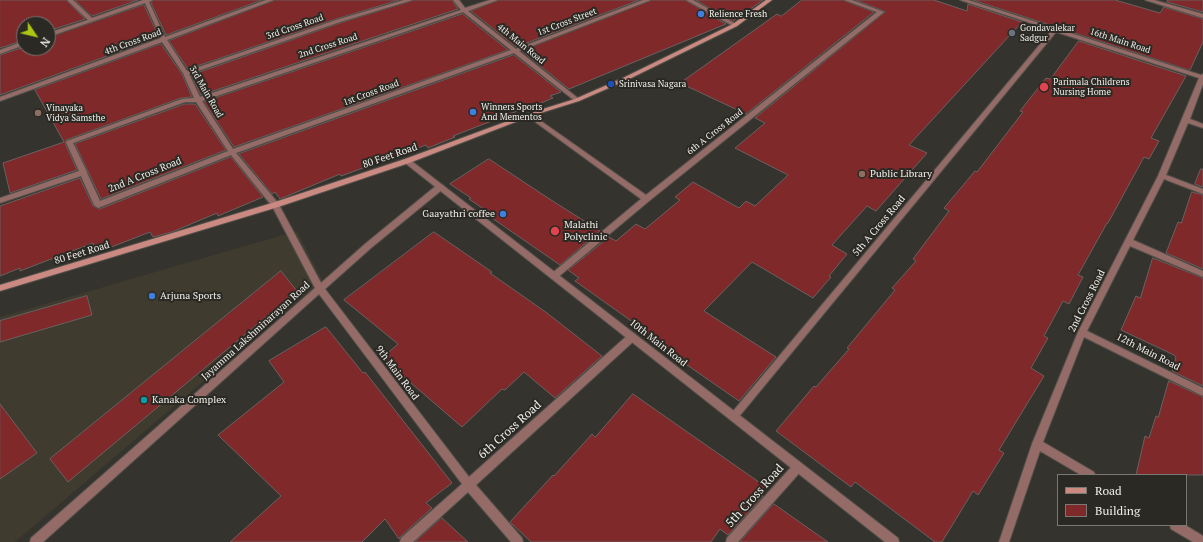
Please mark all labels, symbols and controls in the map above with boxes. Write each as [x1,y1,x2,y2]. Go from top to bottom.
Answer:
street label: 1st Cross Street [536,6,598,38]
marker: Relience Fresh [696,9,706,19]
place label: Relience Fresh [709,9,767,19]
street label: 3rd Cross Road [265,12,325,42]
north arrow [16,16,56,56]
street label: 4th Main Road [495,21,547,67]
place label: Gondavalekar Sadgur [1020,23,1075,44]
street label: 16th Main Road [1088,26,1152,56]
street label: 4th Cross Road [103,27,163,57]
marker: Gondavalekar Sadgur [1007,28,1017,38]
street label: 2nd Cross Road [297,31,359,61]
text: N [37,35,53,50]
street label: 3rd Main Road [187,64,225,120]
place label: Parimala Childrens Nursing Home [1053,77,1130,98]
street label: 1st Cross Road [342,78,400,108]
marker: Srinivasa Nagara [606,79,616,89]
place label: Srinivasa Nagara [619,79,686,89]
marker: Parimala Childrens Nursing Home [1038,81,1050,93]
place label: Winners Sports And Mementos [481,102,542,123]
place label: Vinayaka Vidya Samsthe [46,103,105,124]
marker: Winners Sports And Mementos [468,107,478,117]
street label: 6th A Cross Road [685,107,745,157]
marker: Vinayaka Vidya Samsthe [33,108,43,118]
street label: 80 Feet Road [361,141,419,171]
street label: 2nd A Cross Road [107,155,183,195]
place label: Public Library [870,168,932,180]
marker: Public Library [857,169,867,179]
street label: 5th A Cross Road [850,193,908,259]
place label: Gaayathri coffee [422,208,495,220]
marker: Gaayathri coffee [498,209,508,219]
place label: Malathi Polyclinic [564,219,607,242]
marker: Malathi Polyclinic [549,225,561,237]
street label: 80 Feet Road [53,239,111,267]
street label: 2nd Cross Road [1066,268,1108,334]
street label: Jayamma Lakshminarayan Road [199,279,313,383]
place label: Arjuna Sports [160,290,221,302]
marker: Arjuna Sports [147,291,157,301]
street label: 10th Main Road [627,317,689,369]
street label: 12th Main Road [1114,331,1182,373]
street label: 9th Main Road [373,344,421,402]
place label: Kanaka Complex [152,394,226,406]
marker: Kanaka Complex [139,395,149,405]
street label: 6th Cross Road [476,398,544,462]
street label: 5th Cross Road [723,462,787,530]
legend [1057,474,1187,526]
text: Road [1095,483,1122,498]
text: Building [1095,503,1140,518]

